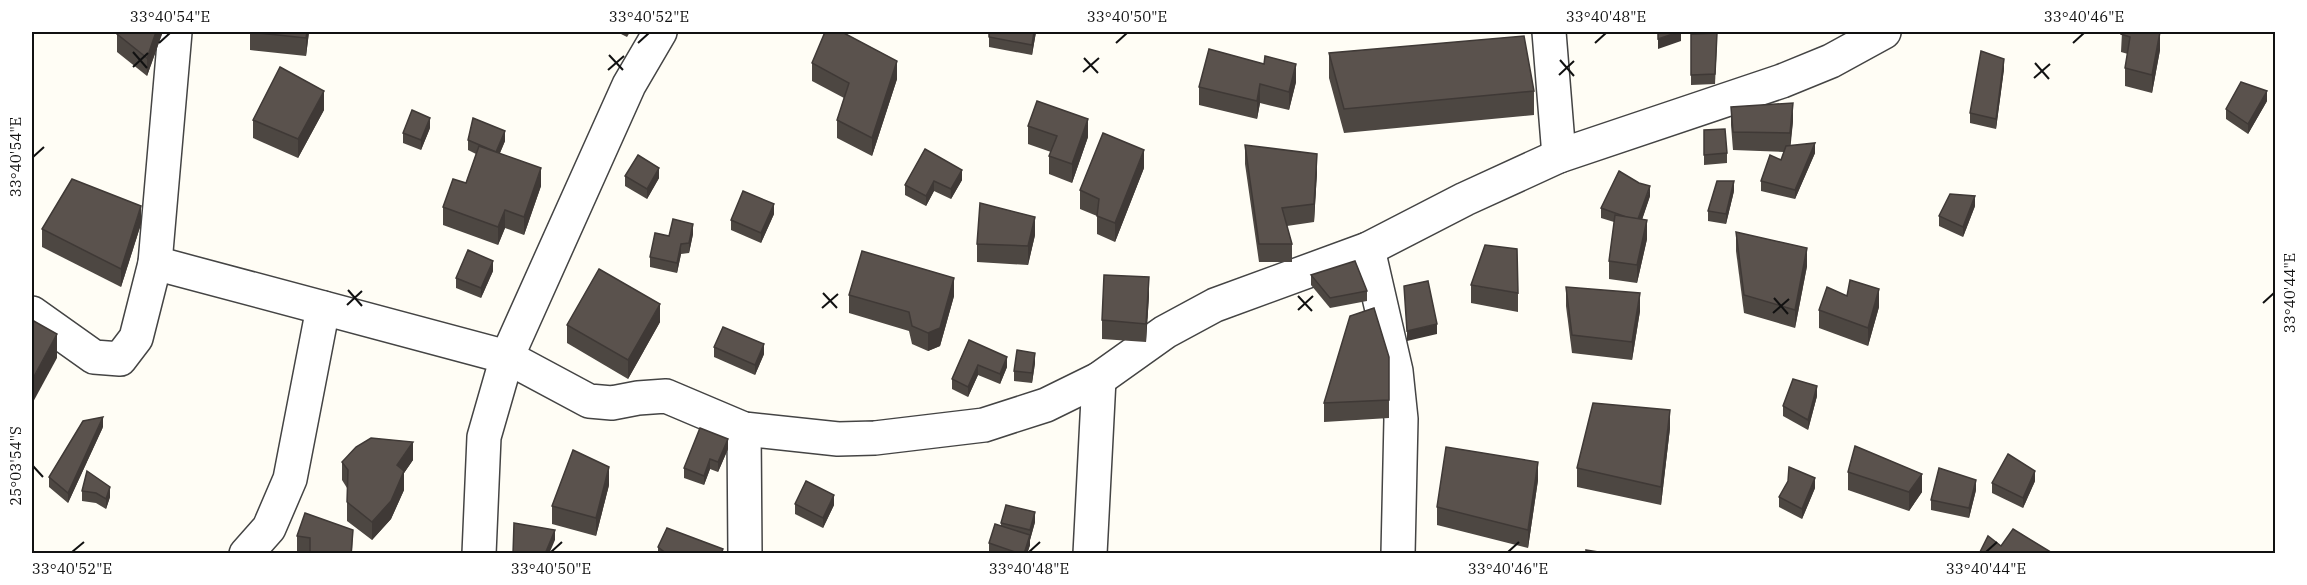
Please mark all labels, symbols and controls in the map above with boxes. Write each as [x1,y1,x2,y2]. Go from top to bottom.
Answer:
text: 33°40'54"E [130,7,210,26]
text: 33°40'52"E [609,7,689,26]
text: 33°40'50"E [1087,7,1167,26]
text: 33°40'48"E [1566,7,1646,26]
text: 33°40'46"E [2044,7,2124,26]
text: 33°40'54"E [6,117,25,197]
text: 33°40'44"E [2280,253,2299,333]
text: 25°03'54"S [6,426,25,506]
text: 33°40'52"E [32,559,112,578]
text: 33°40'50"E [511,559,591,578]
text: 33°40'48"E [989,559,1069,578]
text: 33°40'46"E [1468,559,1548,578]
text: 33°40'44"E [1946,559,2026,578]

